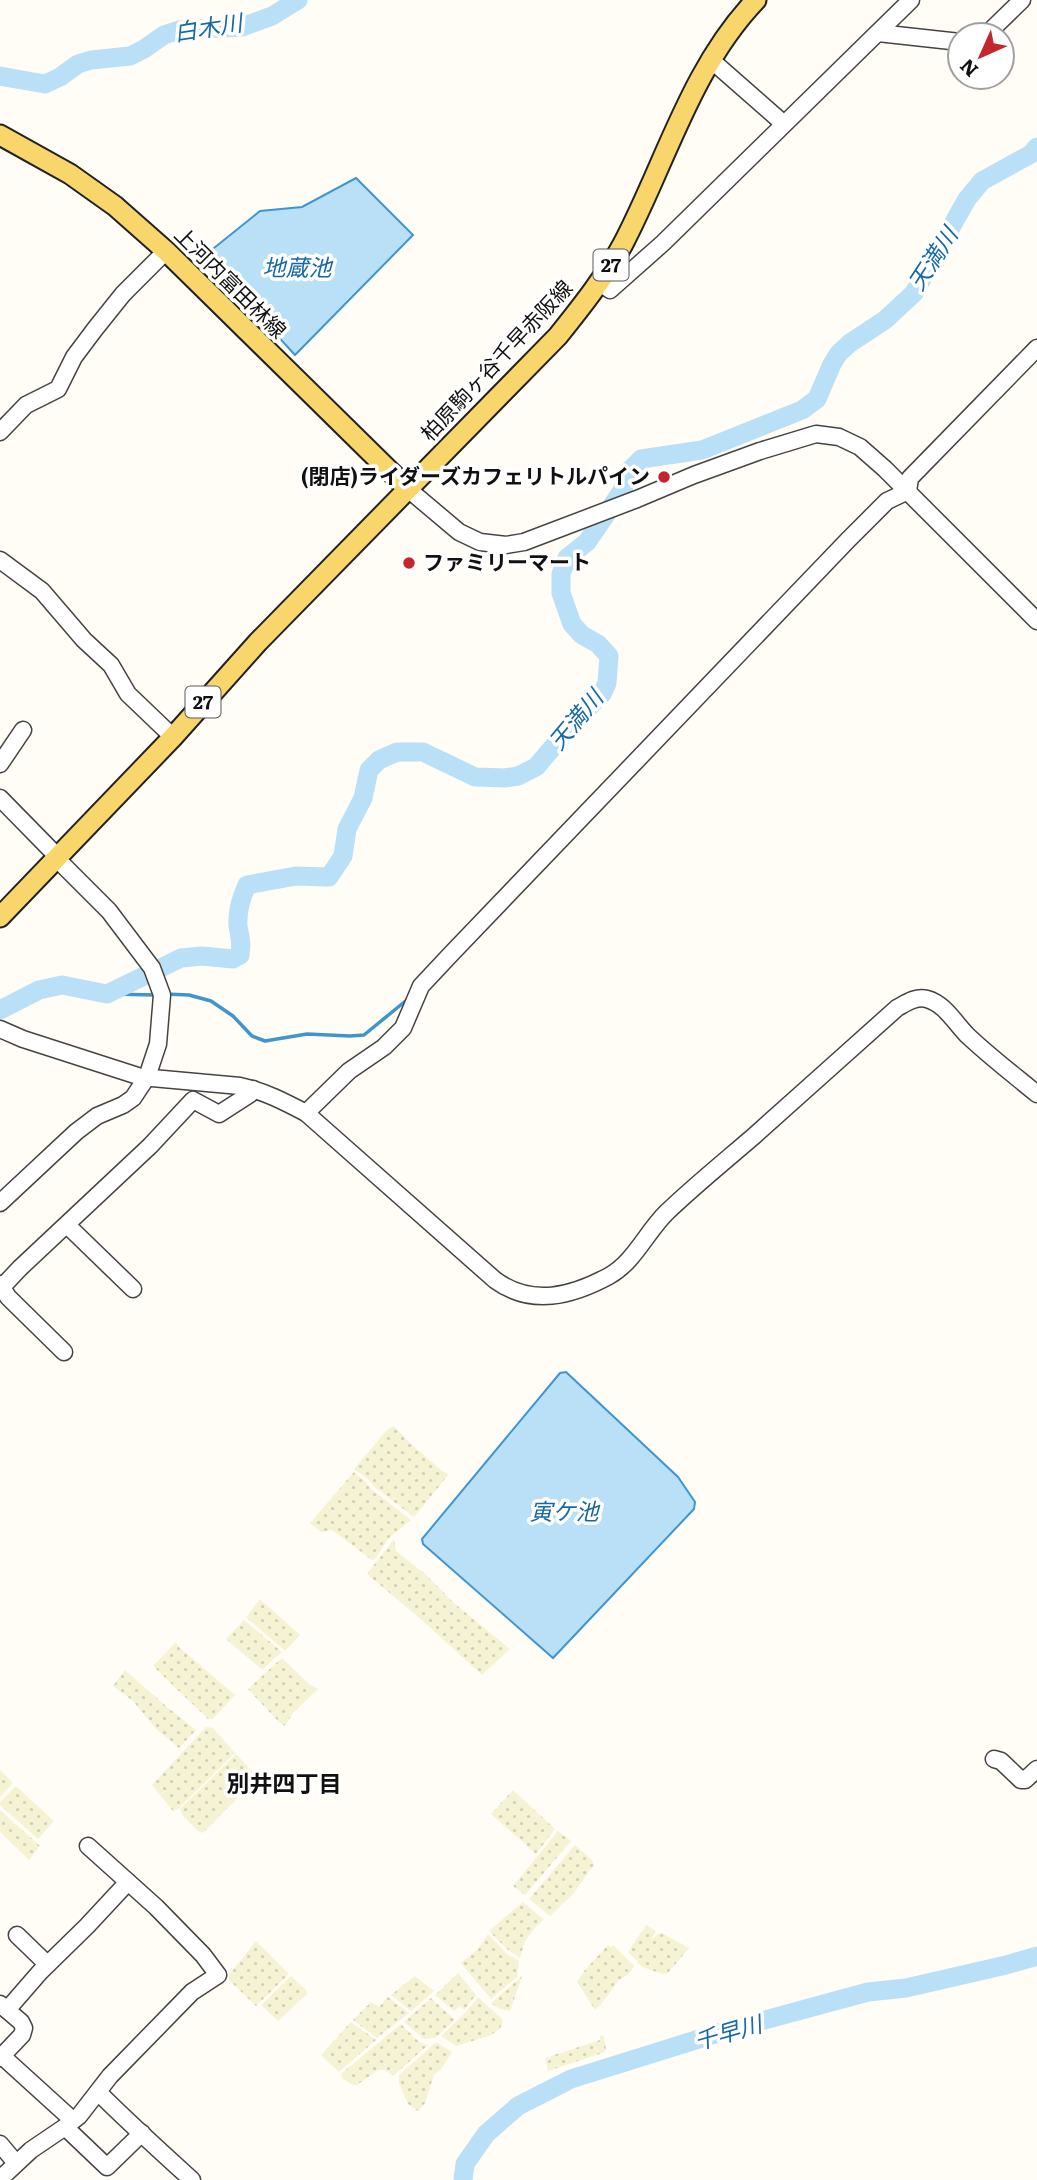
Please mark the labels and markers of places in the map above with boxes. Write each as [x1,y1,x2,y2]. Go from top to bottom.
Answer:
place label: (閉店)ライダーズカフェリトルパイン [301,459,650,490]
marker: (閉店)ライダーズカフェリトルパイン [656,469,672,485]
place label: ファミリーマート [423,545,591,576]
marker: ファミリーマート [401,555,417,571]

